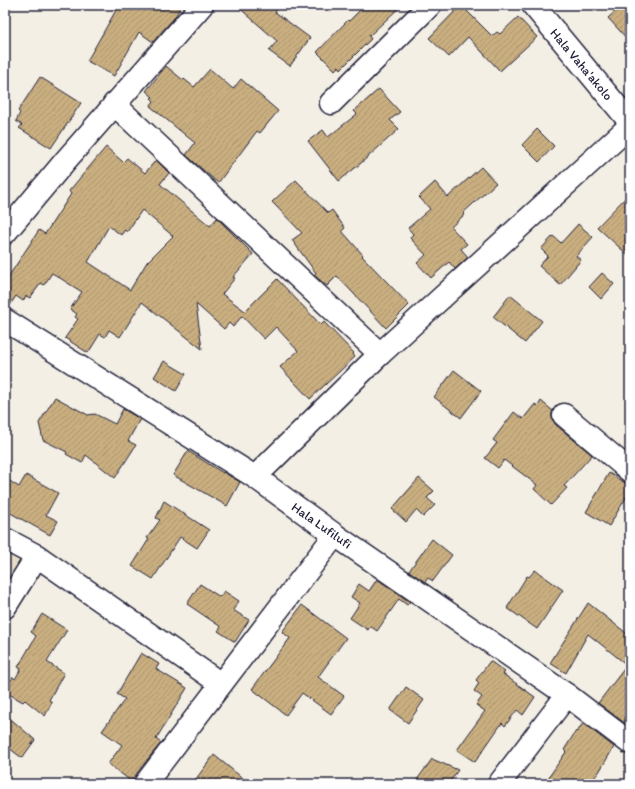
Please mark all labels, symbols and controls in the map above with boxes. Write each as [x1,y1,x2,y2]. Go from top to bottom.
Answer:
street label: Hala Vaha'akolo [547,25,616,104]
street label: Hala Lufilufi [289,499,355,552]

